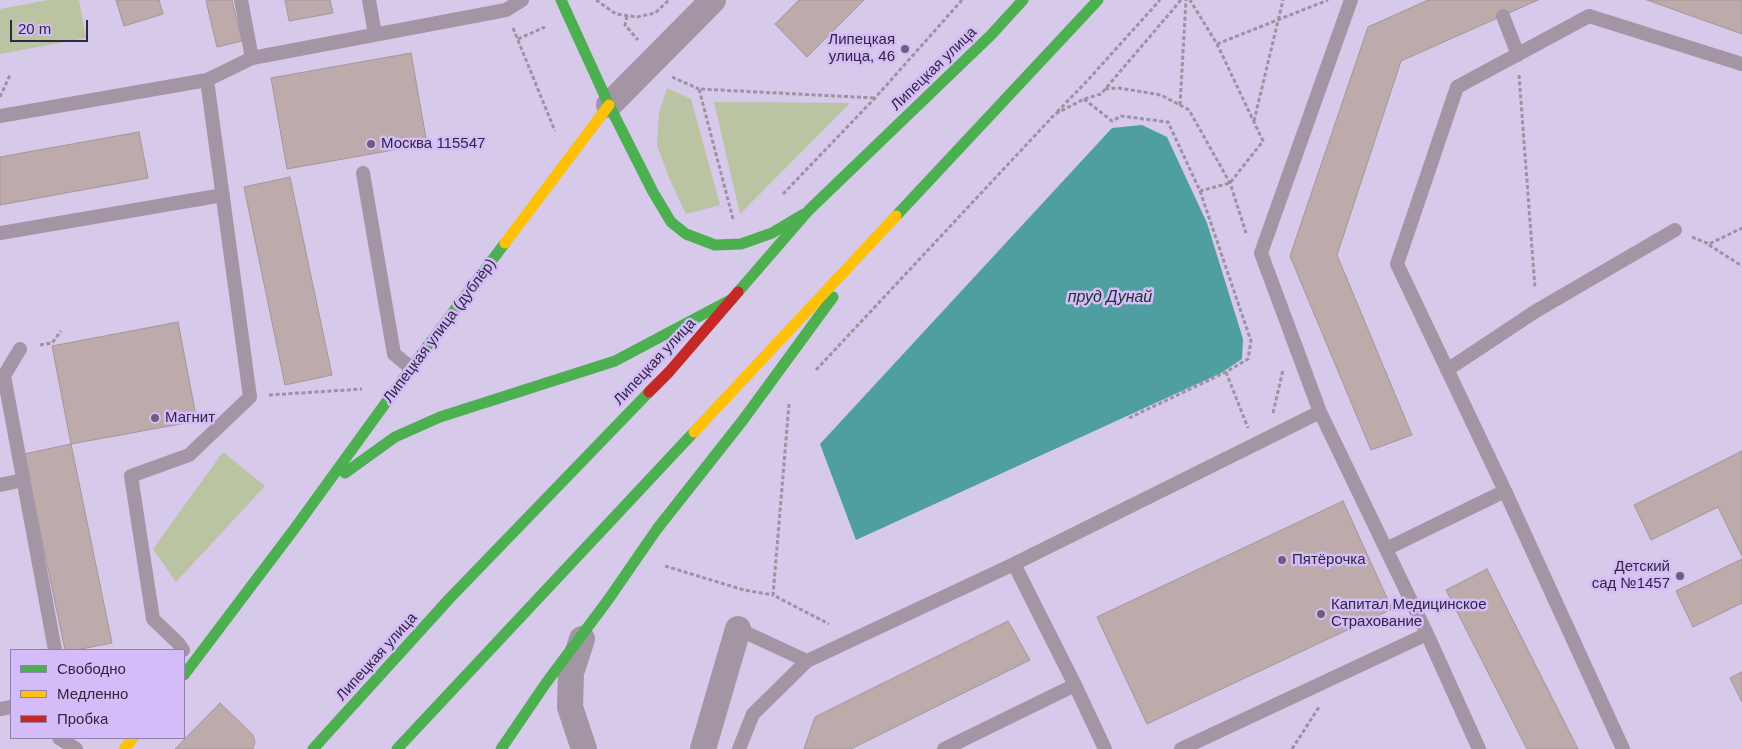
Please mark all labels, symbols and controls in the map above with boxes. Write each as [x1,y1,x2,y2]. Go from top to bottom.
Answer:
scale bar [12,10,90,42]
text: 20 m [18,20,51,37]
street label: Липецкая улица [887,24,981,114]
place label: Липецкая улица, 46 [828,31,895,66]
marker: Липецкая улица, 46 [899,43,911,55]
place label: Москва 115547 [381,135,485,153]
marker: Москва 115547 [365,138,377,150]
street label: Липецкая улица (дублёр) [380,255,500,407]
water label: пруд Дунай [1068,288,1152,308]
street label: Липецкая улица [610,315,700,409]
place label: Магнит [165,409,215,427]
marker: Магнит [149,412,161,424]
place label: Пятёрочка [1292,551,1366,569]
marker: Пятёрочка [1276,554,1288,566]
place label: Детский сад №1457 [1592,558,1670,593]
marker: Детский сад №1457 [1674,570,1686,582]
place label: Капитал Медицинское Страхование [1331,596,1487,631]
marker: Капитал Медицинское Страхование [1315,608,1327,620]
street label: Липецкая улица [333,609,421,705]
legend [10,649,185,739]
text: Свободно [57,660,126,677]
text: Медленно [57,685,128,702]
text: Пробка [57,710,108,727]

